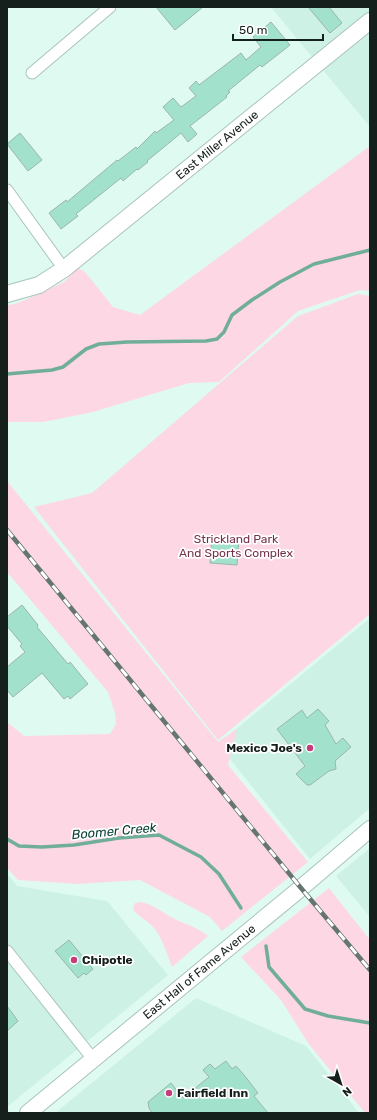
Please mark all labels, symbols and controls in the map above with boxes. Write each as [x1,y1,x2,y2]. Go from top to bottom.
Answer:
scale bar [233,16,323,42]
text: 50 m [239,23,267,37]
street label: East Miller Avenue [173,107,261,182]
park label: Strickland Park And Sports Complex [179,532,293,560]
place label: Mexico Joe's [226,741,302,755]
marker: Mexico Joe's [305,743,315,753]
water label: Boomer Creek [71,820,157,842]
street label: East Hall of Fame Avenue [140,921,258,1022]
place label: Chipotle [82,953,133,967]
marker: Chipotle [69,955,79,965]
north arrow [321,1064,361,1104]
text: N [340,1084,354,1099]
place label: Fairfield Inn [177,1086,249,1100]
marker: Fairfield Inn [164,1088,174,1098]

